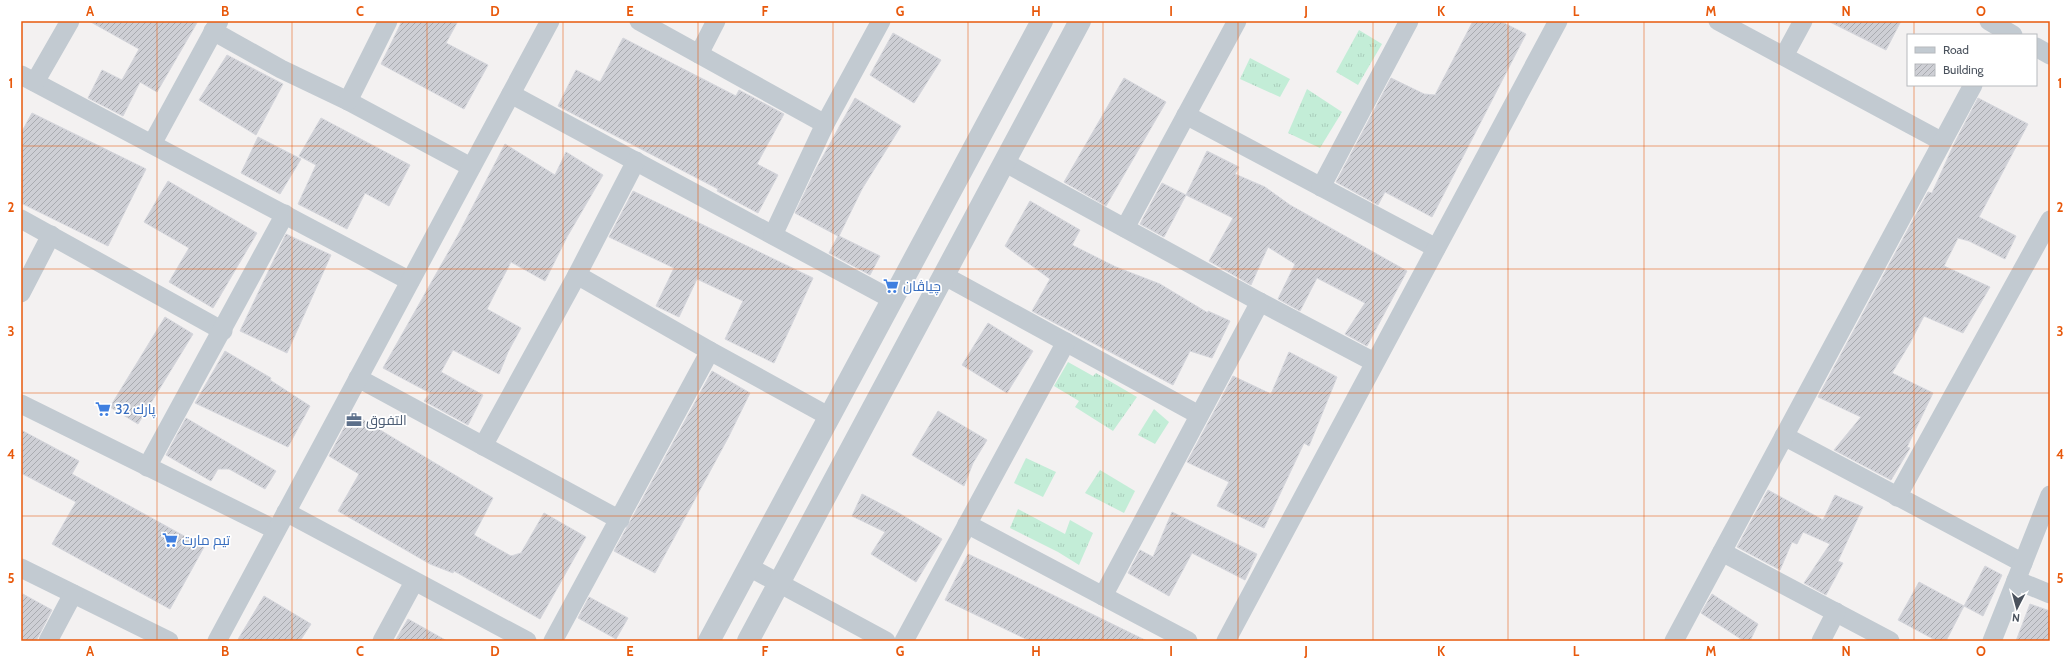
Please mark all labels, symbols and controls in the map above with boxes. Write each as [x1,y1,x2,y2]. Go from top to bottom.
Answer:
text: A [86,3,95,19]
text: B [221,3,229,19]
text: C [356,3,364,19]
text: D [490,3,500,19]
text: E [626,3,634,19]
text: F [762,3,769,19]
text: G [896,3,905,19]
text: H [1031,3,1041,19]
text: I [1169,3,1173,19]
text: J [1303,3,1308,19]
text: K [1437,3,1446,19]
text: L [1573,3,1580,19]
text: M [1706,3,1717,19]
text: N [1841,3,1851,19]
text: O [1976,3,1986,19]
legend [1907,34,2037,86]
text: Road [1943,42,1969,57]
text: Building [1943,62,1985,77]
text: 1 [9,75,13,91]
text: 1 [2058,75,2062,91]
text: 2 [8,199,15,215]
text: 2 [2057,199,2064,215]
supermarket icon: چياڤان [882,277,900,295]
place label: چياڤان [903,277,941,296]
text: 3 [7,323,15,339]
text: 3 [2056,323,2064,339]
supermarket icon: 32 پارك [94,400,112,418]
place label: 32 پارك [115,400,156,419]
office icon: التفوق [345,411,363,429]
place label: التفوق [366,411,407,429]
text: 4 [7,446,15,462]
text: 4 [2056,446,2064,462]
supermarket icon: تيم مارت [161,531,179,549]
place label: تيم مارت [182,531,230,550]
text: 5 [8,570,15,586]
text: 5 [2057,570,2064,586]
north arrow [1997,588,2037,628]
text: N [2011,611,2021,625]
text: A [86,643,95,659]
text: B [221,643,229,659]
text: C [356,643,364,659]
text: D [490,643,500,659]
text: E [626,643,634,659]
text: F [762,643,769,659]
text: G [896,643,905,659]
text: H [1031,643,1041,659]
text: I [1169,643,1173,659]
text: J [1303,643,1308,659]
text: K [1437,643,1446,659]
text: L [1573,643,1580,659]
text: M [1706,643,1717,659]
text: N [1841,643,1851,659]
text: O [1976,643,1986,659]

